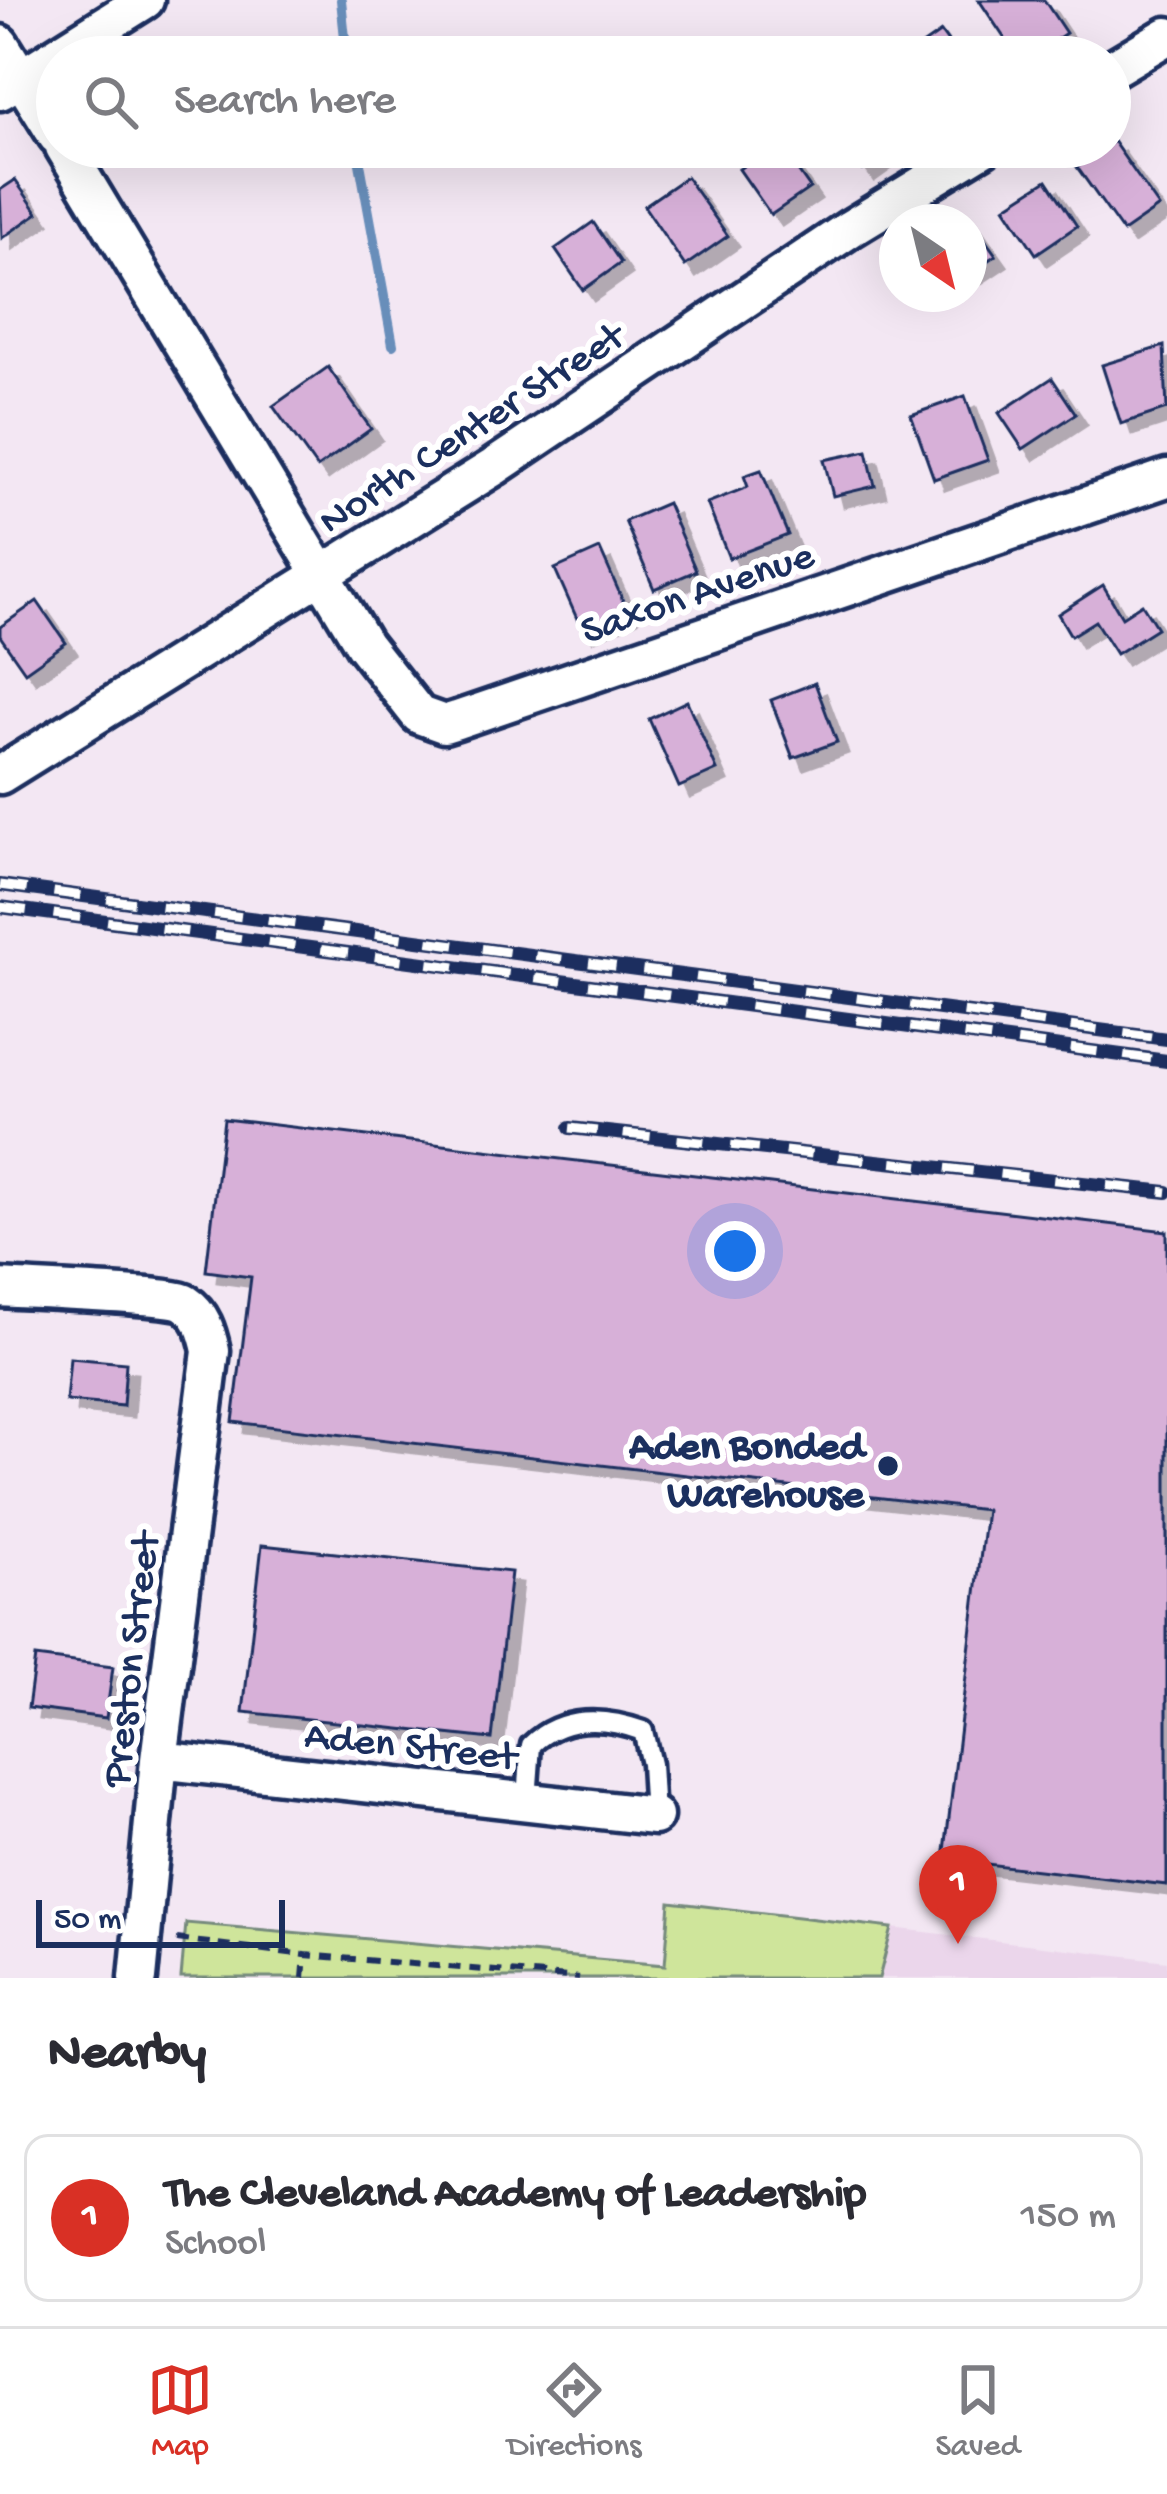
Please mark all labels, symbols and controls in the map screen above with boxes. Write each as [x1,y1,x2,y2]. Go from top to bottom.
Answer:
search box [36,36,1131,168]
icon: search [78,69,144,135]
text: Search here [174,76,396,129]
north arrow [879,204,987,312]
street label: North Center Street [311,312,638,548]
street label: Saxon Avenue [576,533,822,659]
your location [705,1221,765,1281]
place label: Aden Bonded Warehouse [628,1425,868,1522]
marker: Aden Bonded Warehouse [875,1453,901,1479]
street label: Preston Street [94,1526,175,1792]
street label: Aden Street [302,1714,523,1785]
pin: 1 [919,1845,997,1944]
scale bar [36,1894,285,1947]
text: 50 m [54,1902,121,1940]
text: Nearby [48,2026,206,2086]
text: The Cleveland Academy of Leadership [165,2169,866,2222]
text: 1 [82,2195,98,2241]
text: 150 m [1021,2195,1116,2241]
text: School [165,2222,266,2268]
tab: Map [147,2357,213,2467]
tab: Directions [507,2357,641,2467]
tab: Saved [935,2357,1020,2467]

